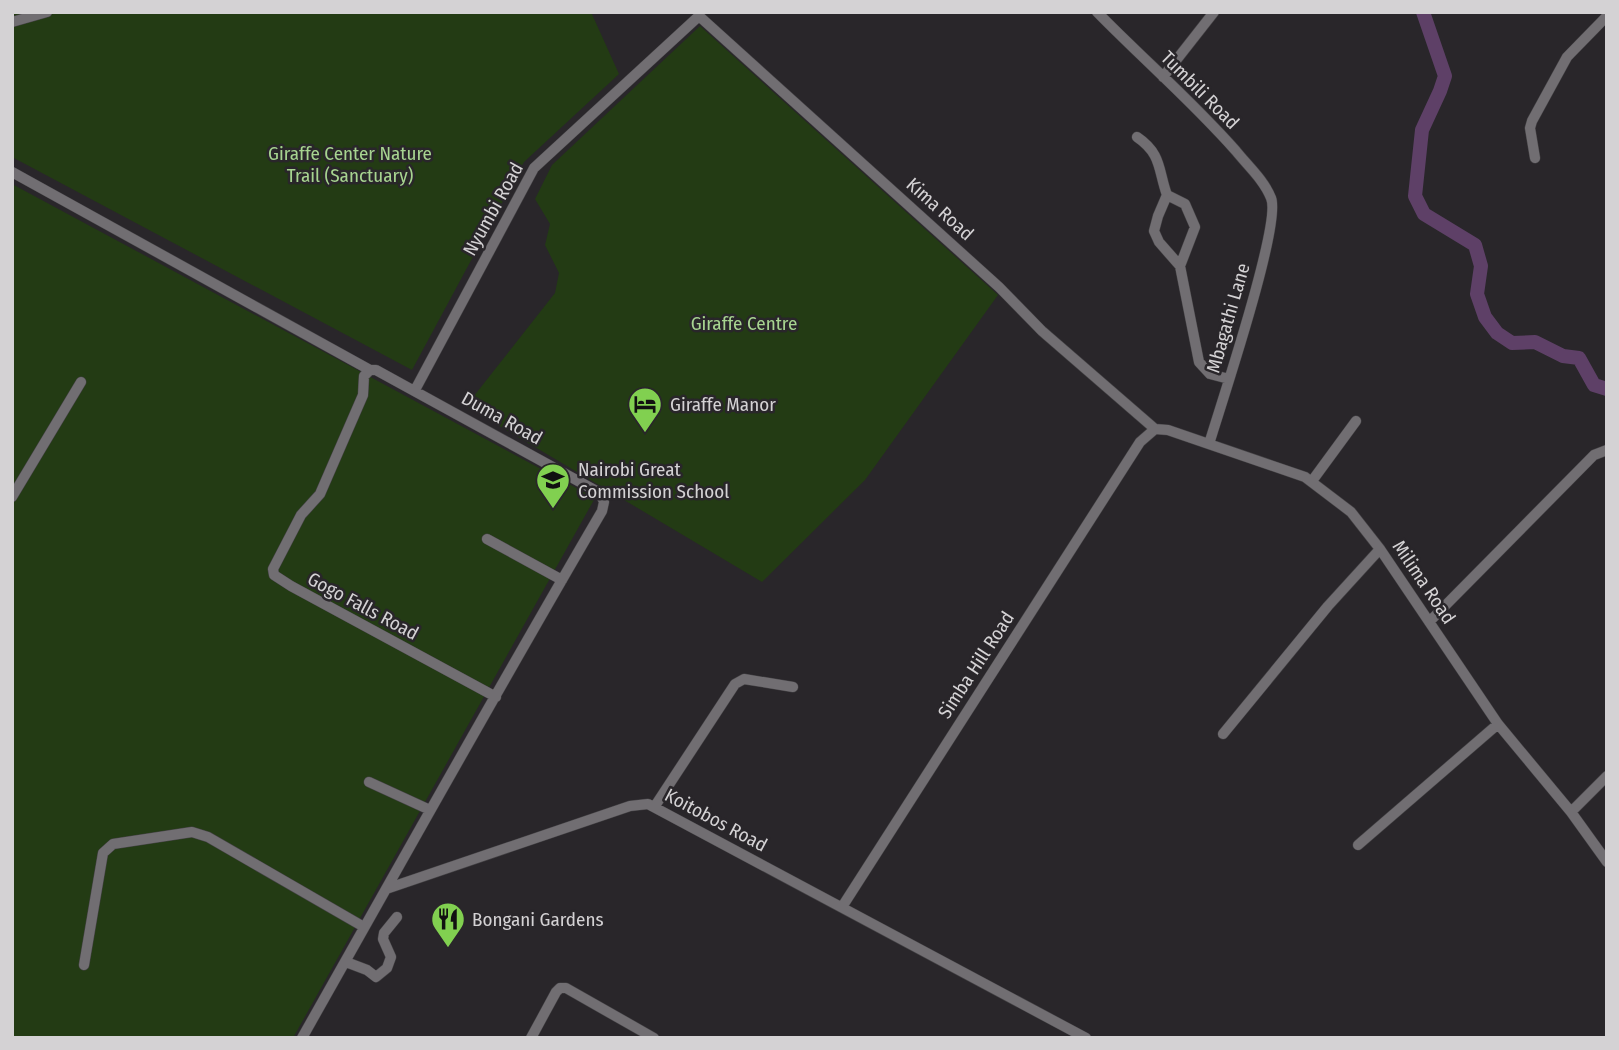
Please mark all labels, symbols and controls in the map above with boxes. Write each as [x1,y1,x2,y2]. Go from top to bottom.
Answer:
street label: Tumbili Road [1156,46,1244,134]
park label: Giraffe Center Nature Trail (Sanctuary) [268,142,432,187]
street label: Nyumbi Road [458,158,528,260]
street label: Kima Road [902,173,978,245]
street label: Mbagathi Lane [1201,261,1255,375]
park label: Giraffe Centre [691,312,797,335]
hotel icon: Giraffe Manor [626,385,664,434]
street label: Duma Road [458,386,546,450]
place label: Giraffe Manor [670,393,776,416]
place label: Nairobi Great Commission School [578,458,729,503]
school or university icon: Nairobi Great Commission School [534,461,572,510]
street label: Milima Road [1388,536,1460,628]
street label: Gogo Falls Road [304,567,422,645]
street label: Simba Hill Road [933,607,1019,723]
street label: Koitobos Road [661,783,771,857]
restaurant icon: Bongani Gardens [429,900,467,949]
place label: Bongani Gardens [472,908,604,931]

